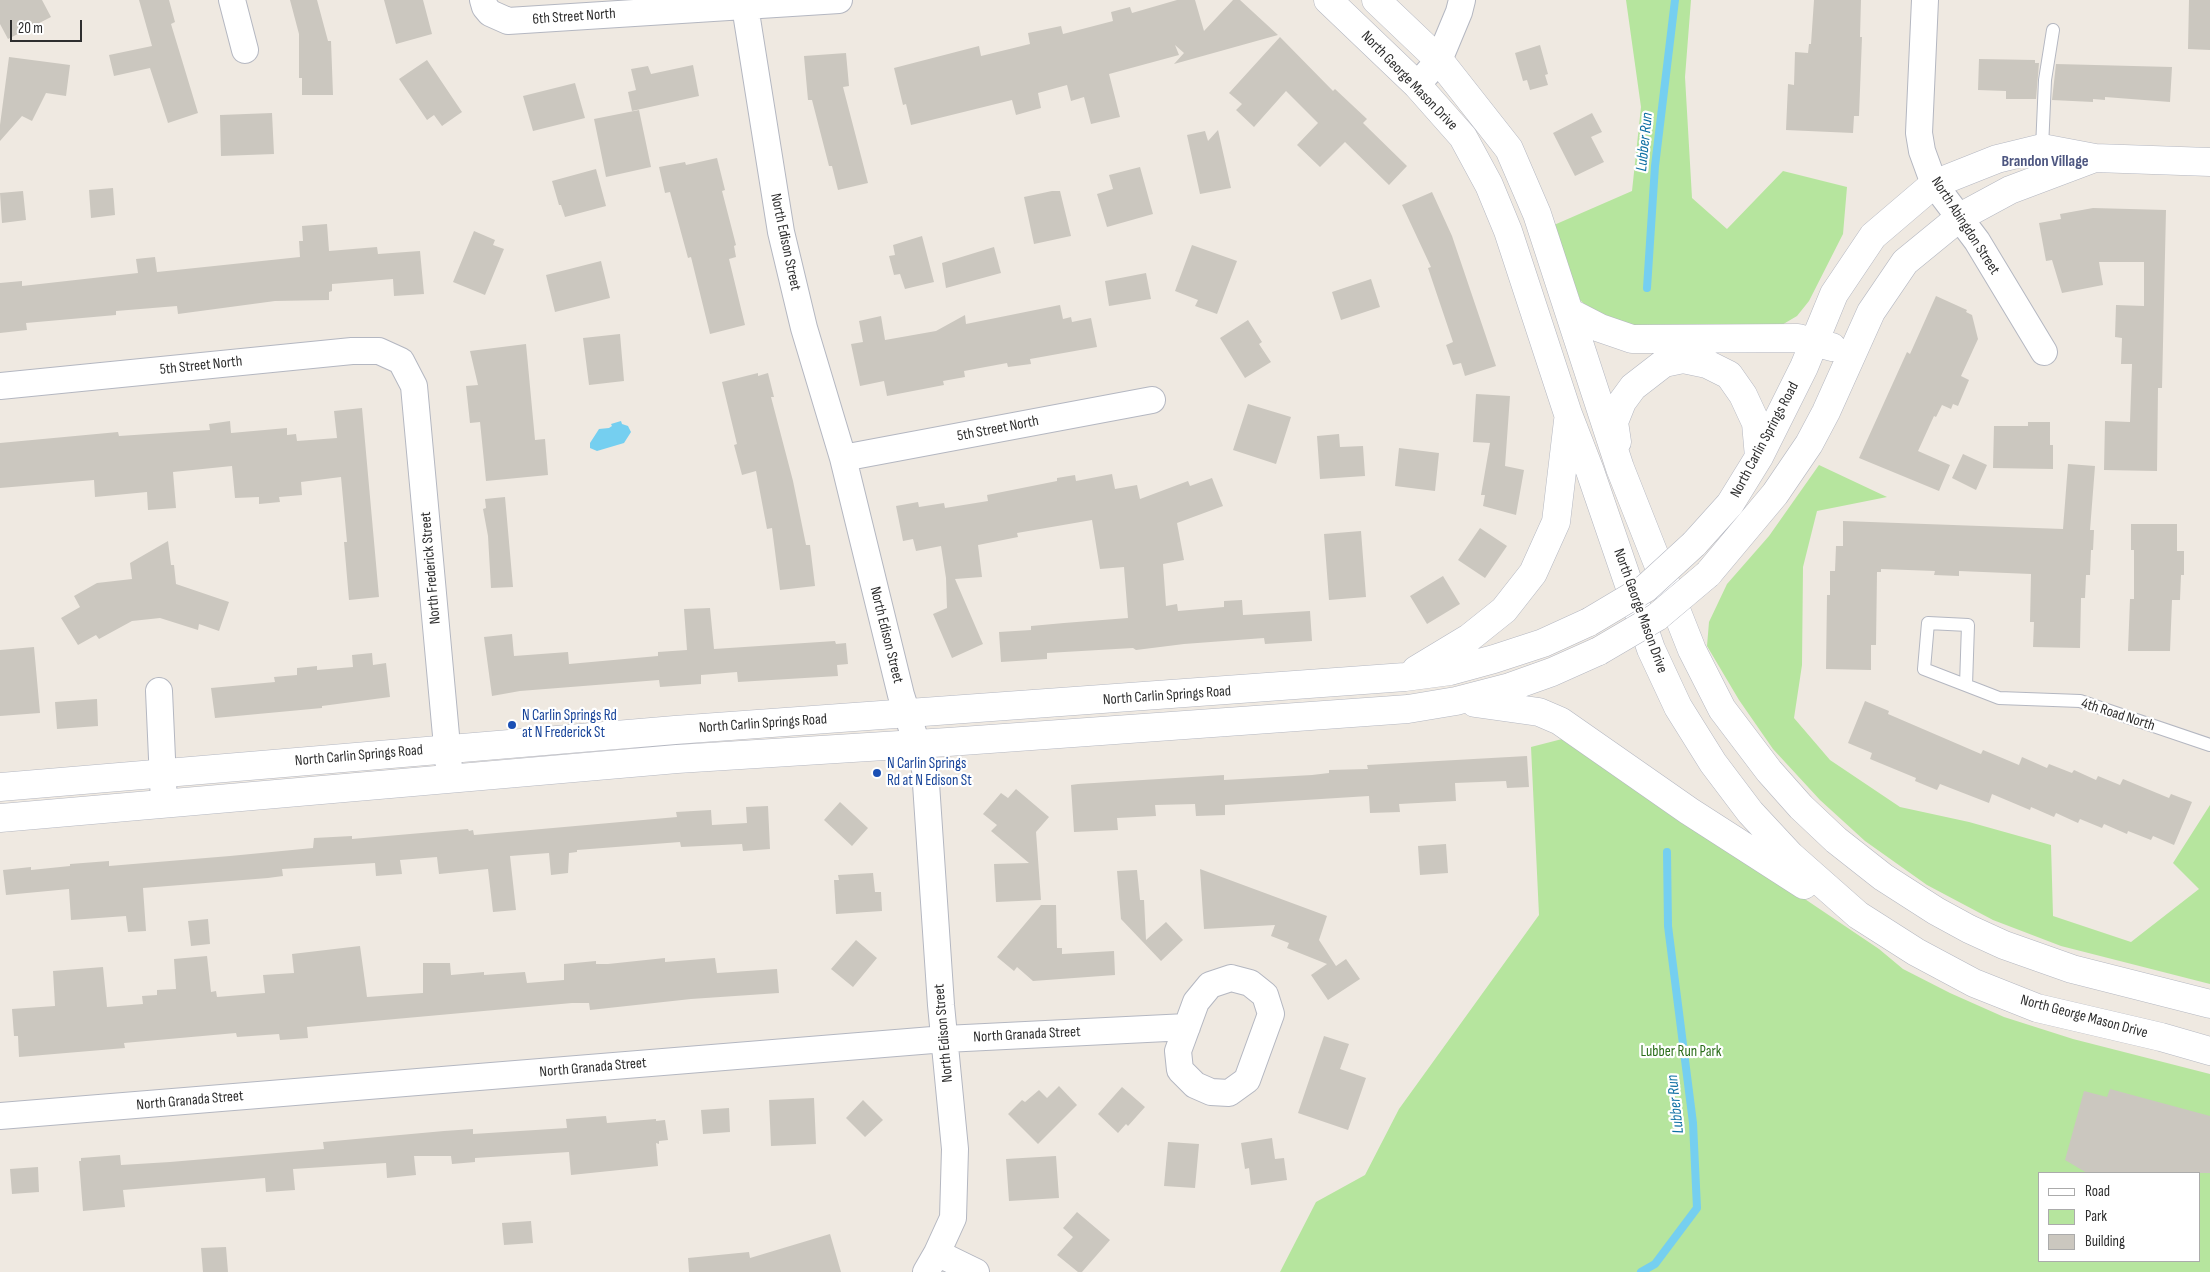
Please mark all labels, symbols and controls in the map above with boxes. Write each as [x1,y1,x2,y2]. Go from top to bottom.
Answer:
street label: 6th Street North [532,5,616,29]
scale bar [12,10,85,42]
text: 20 m [18,19,43,38]
street label: North George Mason Drive [1357,28,1461,134]
water label: Lubber Run [1632,112,1658,172]
district label: Brandon Village [2001,152,2089,172]
street label: North Abingdon Street [1927,174,2003,278]
street label: North Edison Street [766,192,804,292]
street label: 5th Street North [159,353,243,379]
street label: North Carlin Springs Road [1727,379,1803,501]
street label: 5th Street North [956,412,1040,446]
street label: North Frederick Street [417,511,445,625]
street label: North George Mason Drive [1609,546,1671,676]
street label: North Edison Street [865,585,907,685]
street label: North Carlin Springs Road [1102,683,1232,709]
street label: 4th Road North [2079,695,2157,735]
place label: N Carlin Springs Rd at N Frederick St [522,707,617,742]
street label: North Carlin Springs Road [698,711,828,737]
marker: N Carlin Springs Rd at N Frederick St [506,719,518,731]
street label: North Carlin Springs Road [294,741,424,771]
place label: N Carlin Springs Rd at N Edison St [887,755,972,790]
marker: N Carlin Springs Rd at N Edison St [871,767,883,779]
street label: North Edison Street [931,983,957,1083]
street label: North George Mason Drive [2018,991,2150,1043]
street label: North Granada Street [973,1023,1081,1047]
park label: Lubber Run Park [1641,1043,1721,1061]
street label: North Granada Street [539,1054,647,1082]
water label: Lubber Run [1663,1074,1689,1134]
street label: North Granada Street [136,1087,244,1115]
legend [2038,1172,2200,1262]
text: Road [2085,1182,2110,1201]
text: Park [2085,1207,2107,1226]
text: Building [2085,1232,2125,1251]

